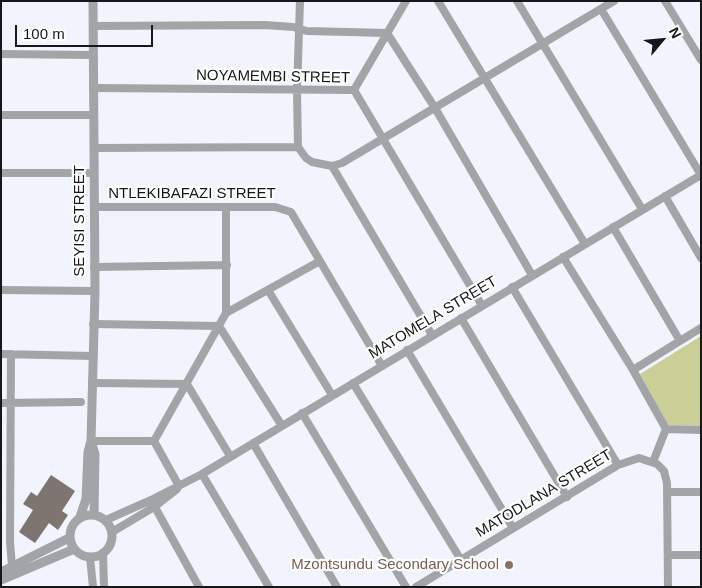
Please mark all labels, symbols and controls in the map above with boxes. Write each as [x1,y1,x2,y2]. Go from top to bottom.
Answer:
scale bar [18,15,155,47]
north arrow [637,15,687,65]
text: 100 m [23,25,65,42]
text: N [666,25,685,41]
street label: NOYAMEMBI STREET [196,67,350,87]
street label: SEYISI STREET [71,165,89,277]
street label: NTLEKIBAFAZI STREET [108,185,276,203]
street label: MATOMELA STREET [366,273,500,363]
street label: MATODLANA STREET [473,446,615,542]
place label: Mzontsundu Secondary School [291,556,499,574]
marker: Mzontsundu Secondary School [503,559,515,571]

